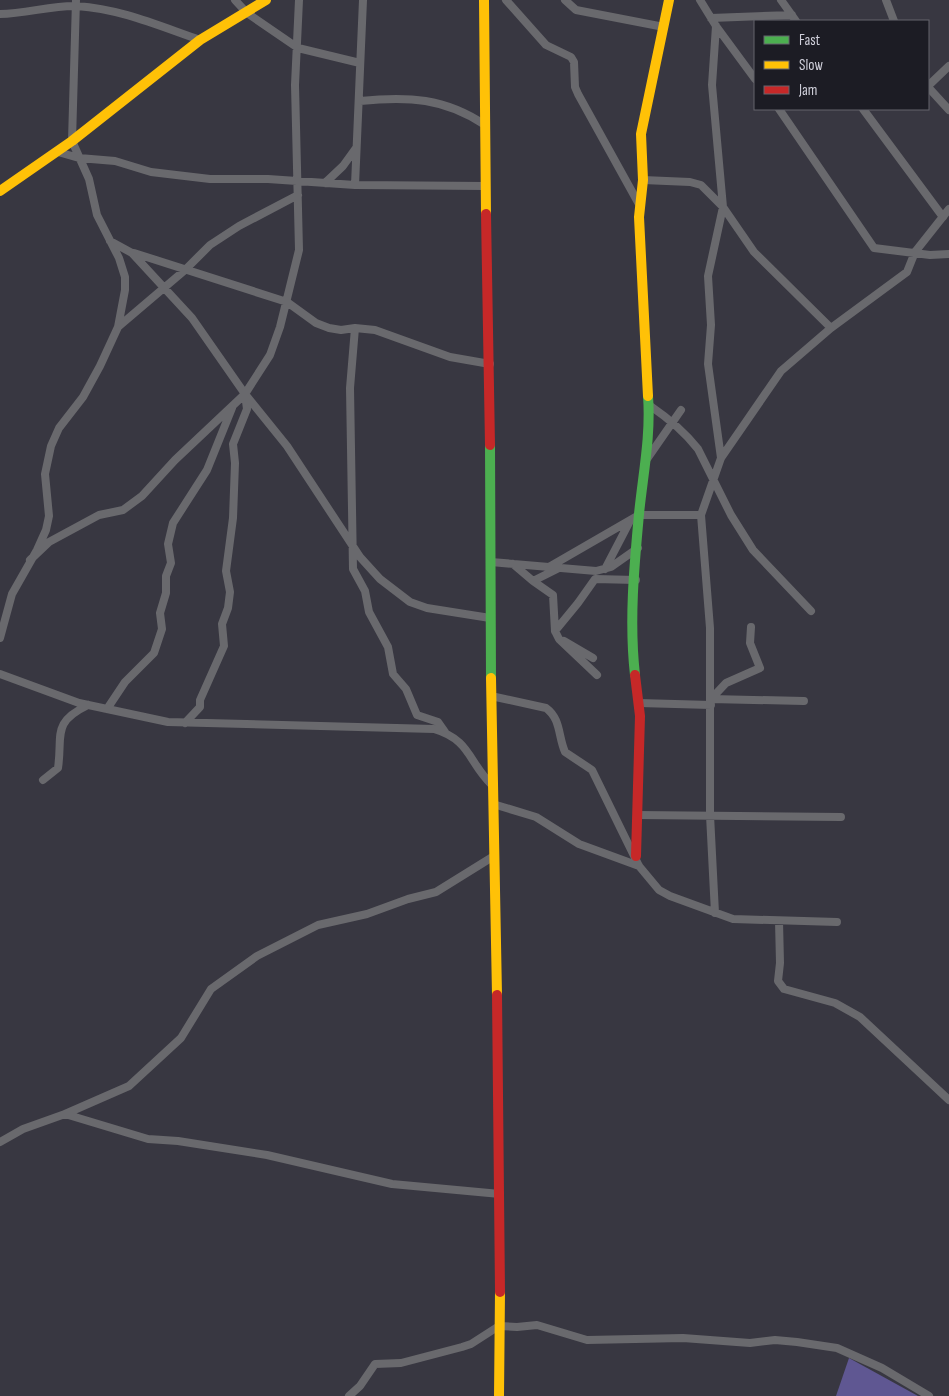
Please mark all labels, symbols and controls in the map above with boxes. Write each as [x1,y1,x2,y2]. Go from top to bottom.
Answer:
legend [754,20,929,110]
text: Fast [799,31,821,50]
text: Slow [799,56,823,75]
text: Jam [798,81,817,100]

